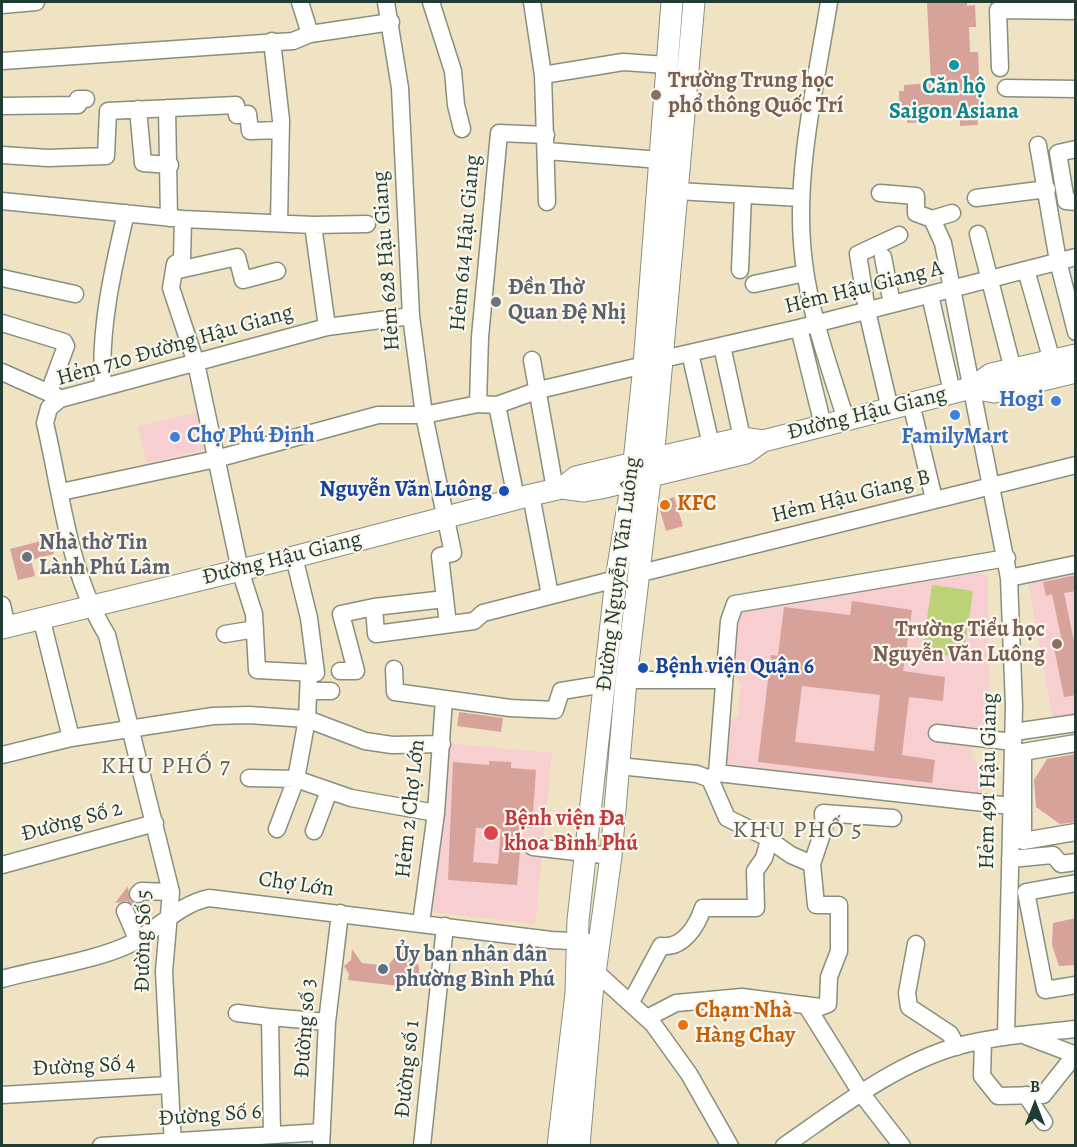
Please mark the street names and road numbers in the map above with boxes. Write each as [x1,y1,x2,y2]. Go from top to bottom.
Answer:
street label: Hẻm 614 Hậu Giang [445,154,487,332]
street label: Hẻm 628 Hậu Giang [368,170,406,352]
street label: Hẻm Hậu Giang A [782,256,946,320]
street label: Hẻm 710 Đường Hậu Giang [54,300,296,392]
street label: Đường Hậu Giang [785,381,949,447]
street label: Đường Nguyễn Văn Luông [592,455,646,693]
street label: Hẻm Hậu Giang B [769,465,933,529]
street label: Đường Hậu Giang [200,526,364,592]
street label: Hẻm 491 Hậu Giang [974,692,1004,870]
street label: Hẻm 2 Chợ Lớn [391,738,431,880]
street label: Đường Số 2 [19,796,125,848]
street label: Chợ Lớn [257,867,335,903]
street label: Đường Số 5 [130,889,158,993]
street label: Đường số 3 [289,977,323,1079]
street label: Đường số 1 [390,1019,426,1119]
street label: Đường Số 4 [32,1051,136,1083]
street label: Đường Số 6 [158,1099,262,1133]

